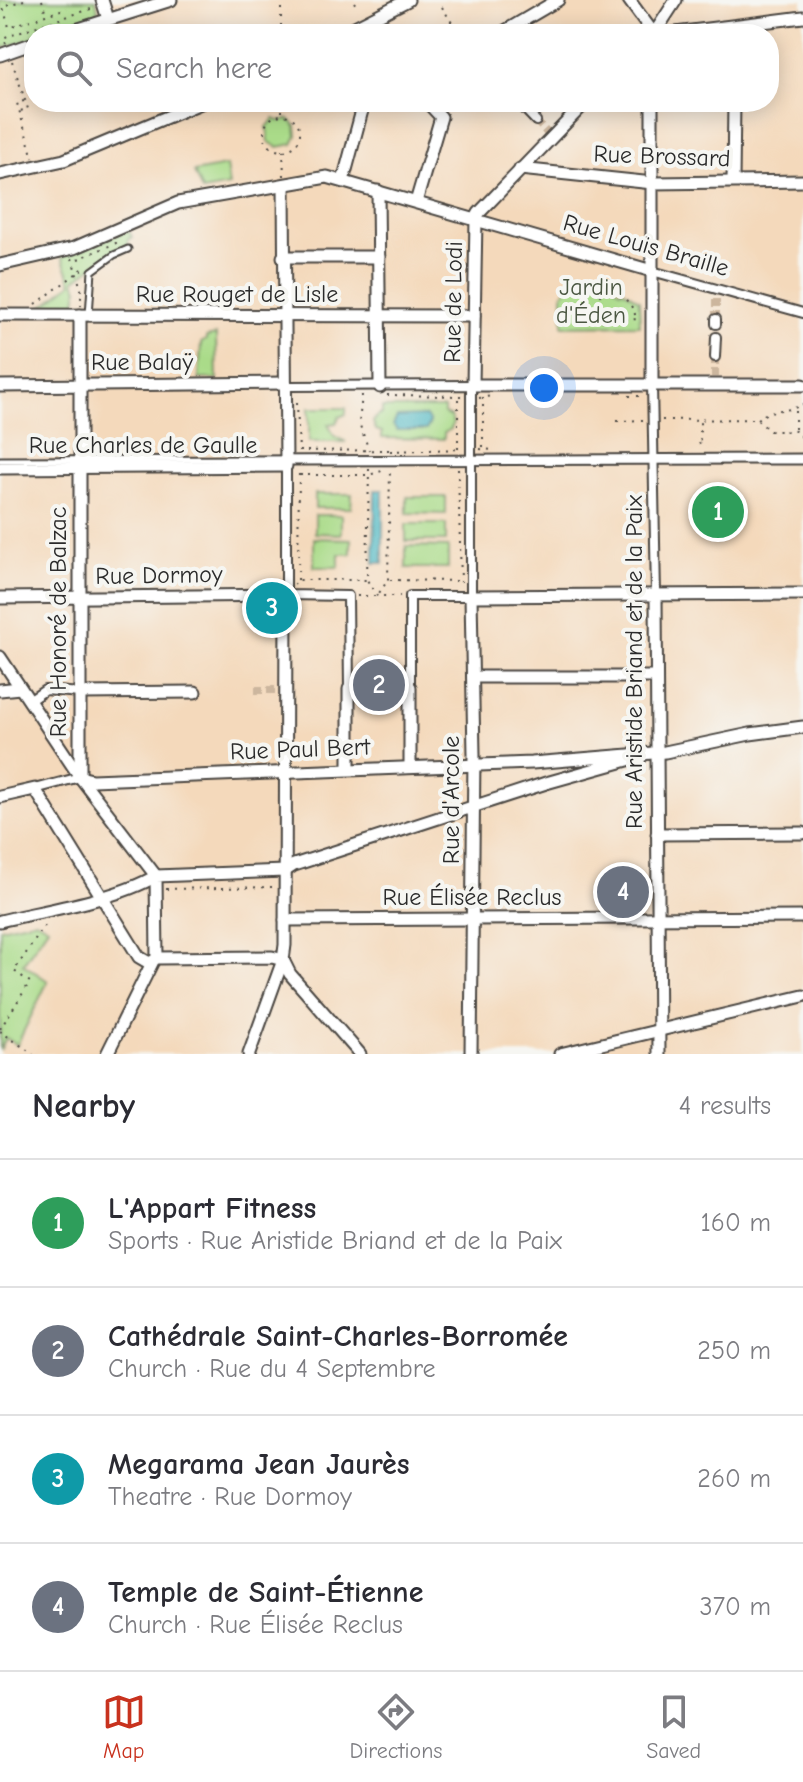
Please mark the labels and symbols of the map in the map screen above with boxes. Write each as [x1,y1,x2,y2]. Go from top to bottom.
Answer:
street label: Rue Brossard [593,140,731,172]
street label: Rue Louis Braille [560,208,732,282]
street label: Rue de Lodi [438,241,468,363]
park label: Jardin d'Éden [556,273,626,329]
street label: Rue Rouget de Lisle [136,280,338,308]
street label: Rue Balaÿ [91,348,193,376]
your location [524,368,564,408]
street label: Rue Charles de Gaulle [29,431,257,459]
pin: 1 [692,482,744,542]
street label: Rue Aristide Briand et de la Paix [620,494,648,829]
street label: Rue Honoré de Balzac [44,507,72,737]
street label: Rue Dormoy [95,560,223,590]
pin: 3 [246,578,298,638]
pin: 2 [353,655,405,715]
street label: Rue Paul Bert [229,733,372,765]
street label: Rue d'Arcole [437,736,465,864]
pin: 4 [597,862,649,922]
street label: Rue Élisée Reclus [383,883,561,911]

